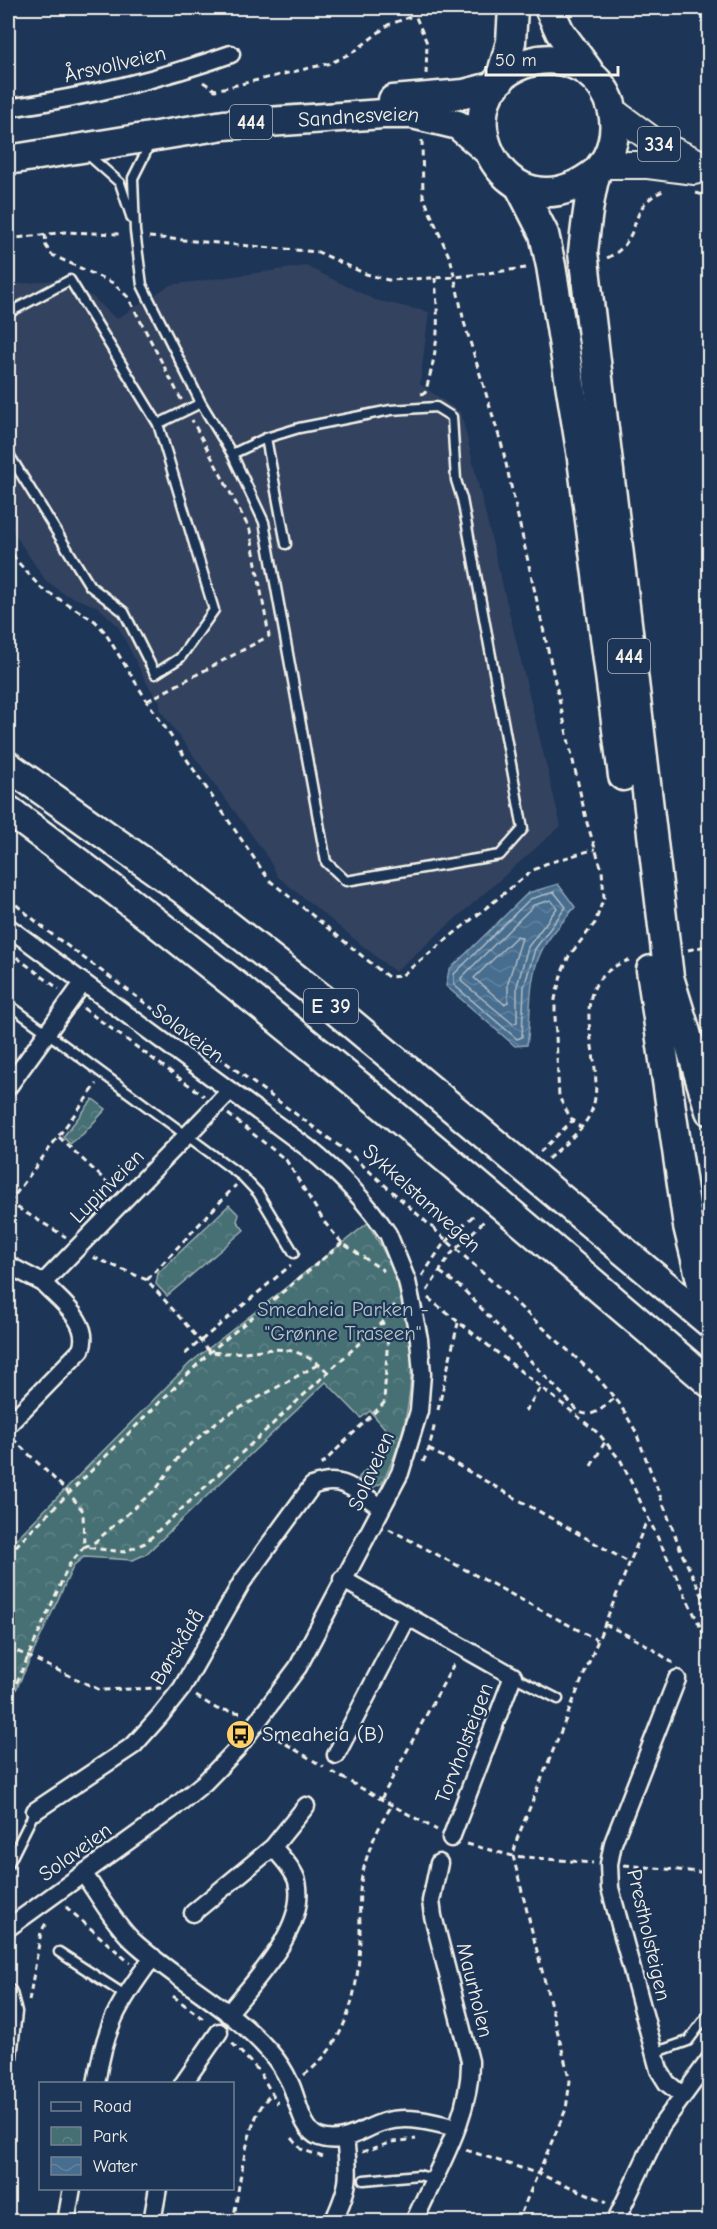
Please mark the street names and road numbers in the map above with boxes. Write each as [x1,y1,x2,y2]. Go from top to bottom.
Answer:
street label: Årsvollveien [62,41,168,87]
street label: Sandnesveien [297,101,422,132]
road number: 444 [230,105,272,139]
road number: 334 [638,127,680,161]
road number: 444 [608,639,650,673]
road number: E 39 [304,989,358,1023]
street label: Solaveien [147,998,229,1068]
street label: Sykkelstamvegen [358,1139,486,1257]
street label: Lupinveien [65,1144,149,1228]
street label: Solaveien [343,1428,399,1514]
street label: Børskådå [145,1605,209,1689]
street label: Torvholsteigen [430,1679,498,1807]
street label: Solaveien [34,1818,116,1886]
street label: Prestholsteigen [622,1867,676,2003]
street label: Maurholen [452,1940,498,2040]

